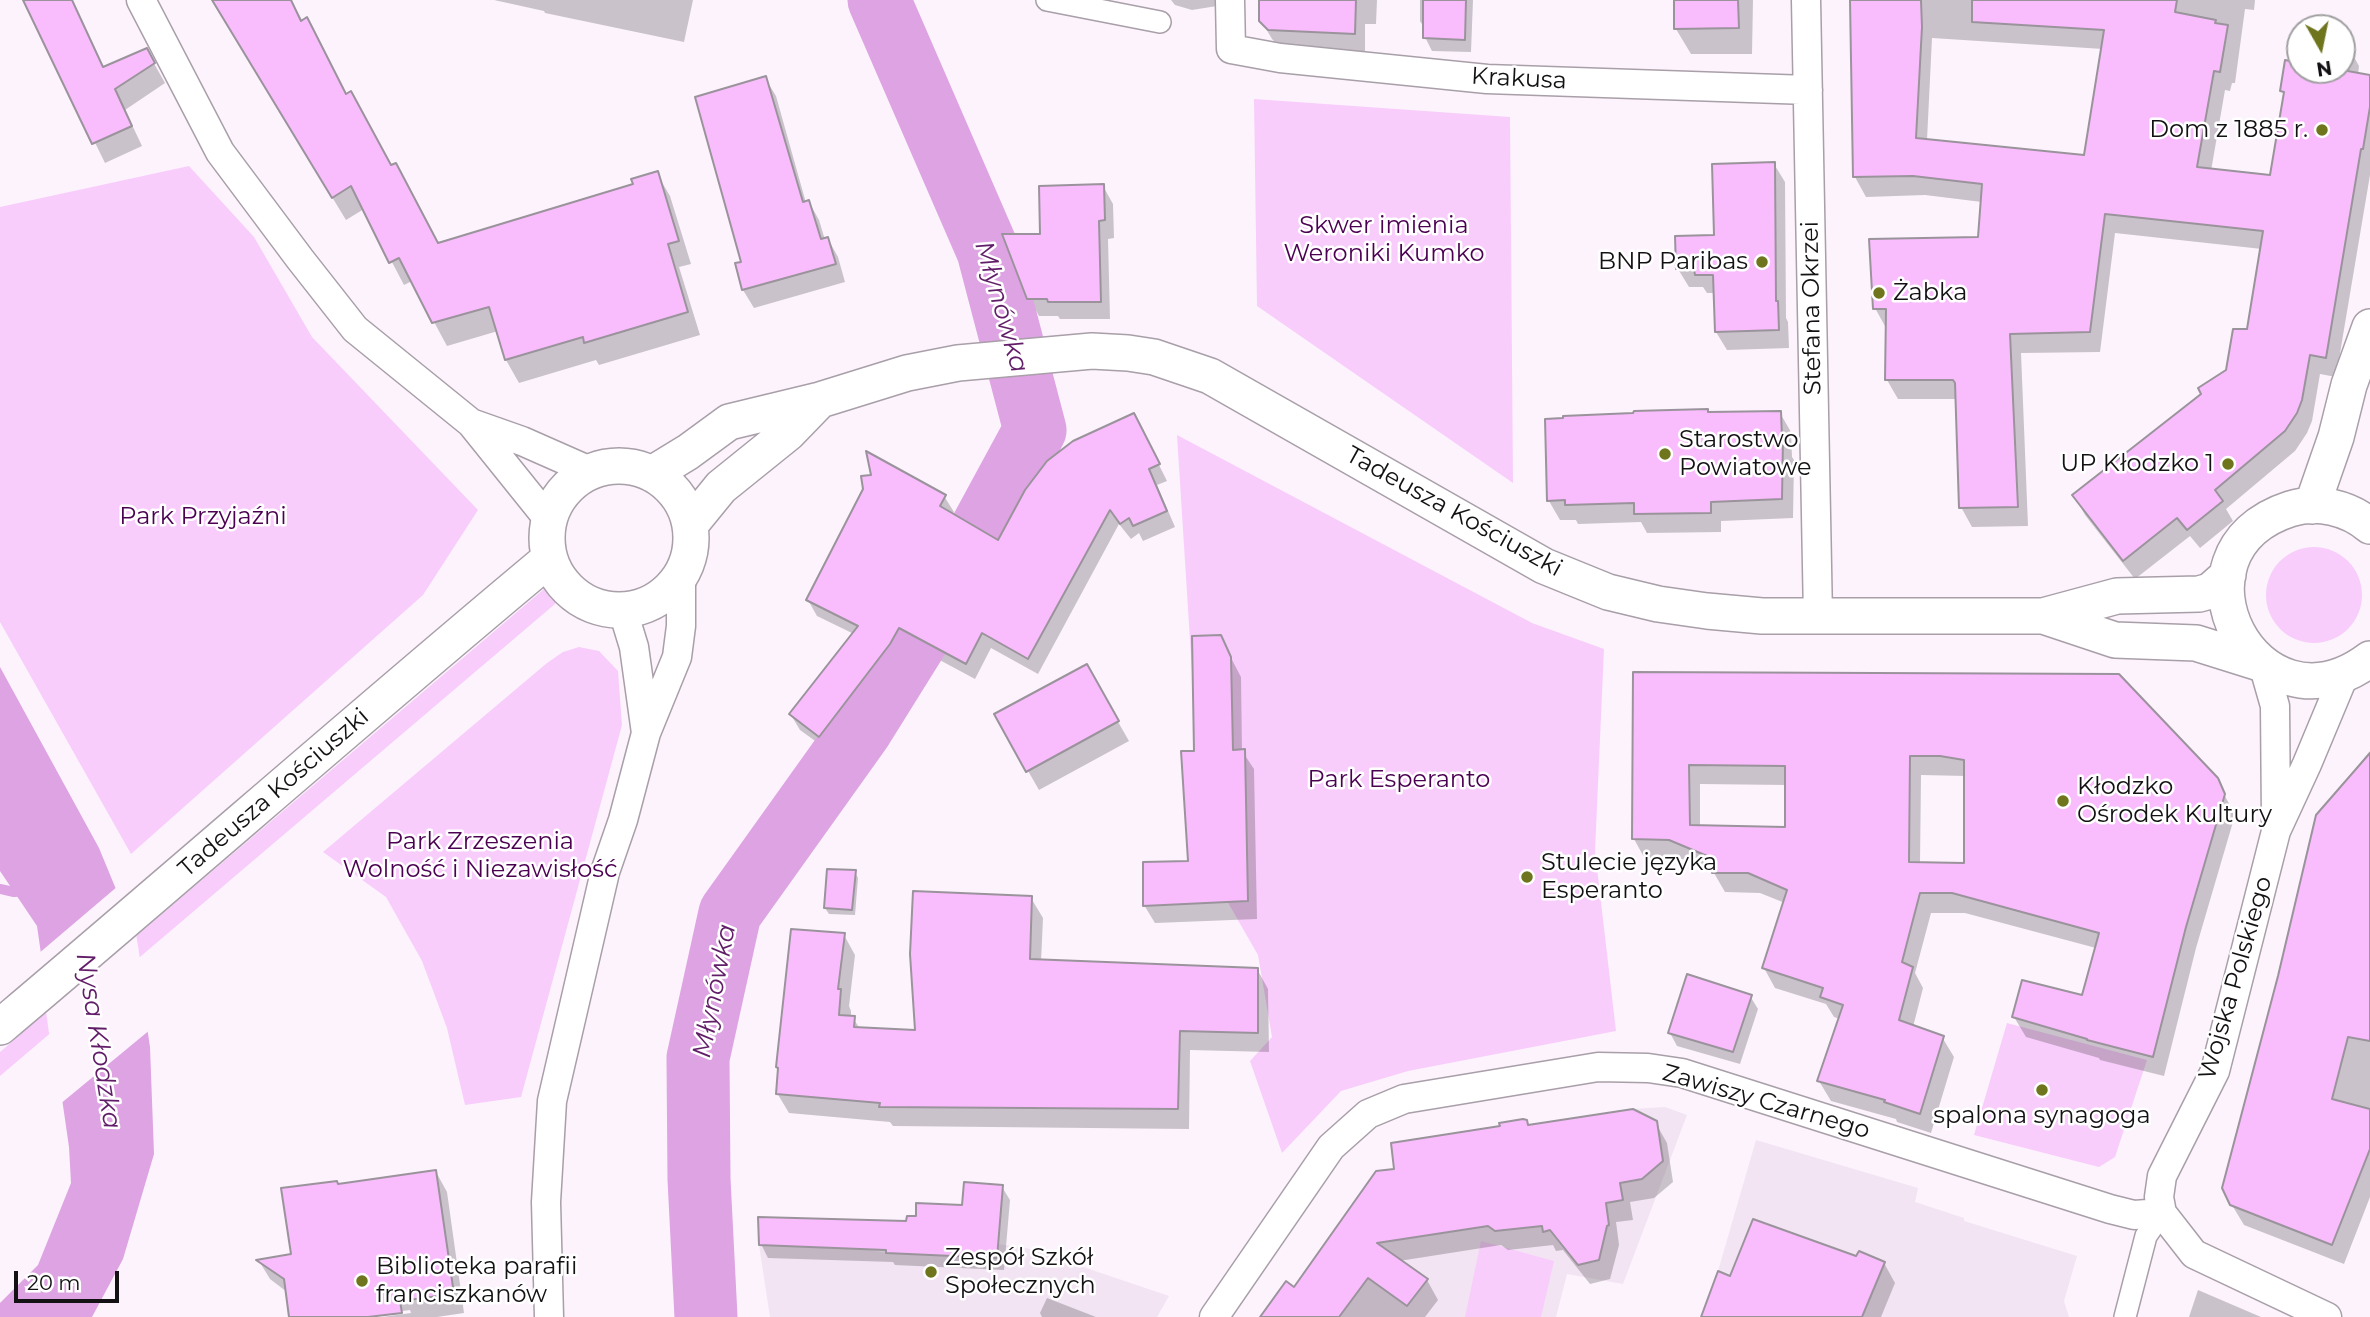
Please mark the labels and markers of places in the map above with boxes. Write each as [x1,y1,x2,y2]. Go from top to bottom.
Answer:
place label: Dom z 1885 r. [2149,116,2308,144]
marker: Dom z 1885 r. [2314,122,2330,138]
place label: BNP Paribas [1598,248,1748,276]
marker: BNP Paribas [1754,254,1770,270]
place label: Żabka [1893,279,1967,307]
marker: Żabka [1871,285,1887,301]
place label: Starostwo Powiatowe [1679,426,1812,482]
marker: Starostwo Powiatowe [1657,446,1673,462]
place label: UP Kłodzko 1 [2060,450,2214,478]
marker: UP Kłodzko 1 [2220,456,2236,472]
place label: Kłodzko Ośrodek Kultury [2077,773,2272,829]
marker: Kłodzko Ośrodek Kultury [2055,793,2071,809]
place label: Stulecie języka Esperanto [1541,849,1717,905]
marker: Stulecie języka Esperanto [1519,869,1535,885]
marker: spalona synagoga [2034,1082,2050,1098]
place label: spalona synagoga [1933,1102,2151,1130]
place label: Zespół Szkół Społecznych [945,1244,1096,1300]
place label: Biblioteka parafii franciszkanów [376,1253,577,1309]
marker: Zespół Szkół Społecznych [923,1264,939,1280]
marker: Biblioteka parafii franciszkanów [354,1273,370,1289]

